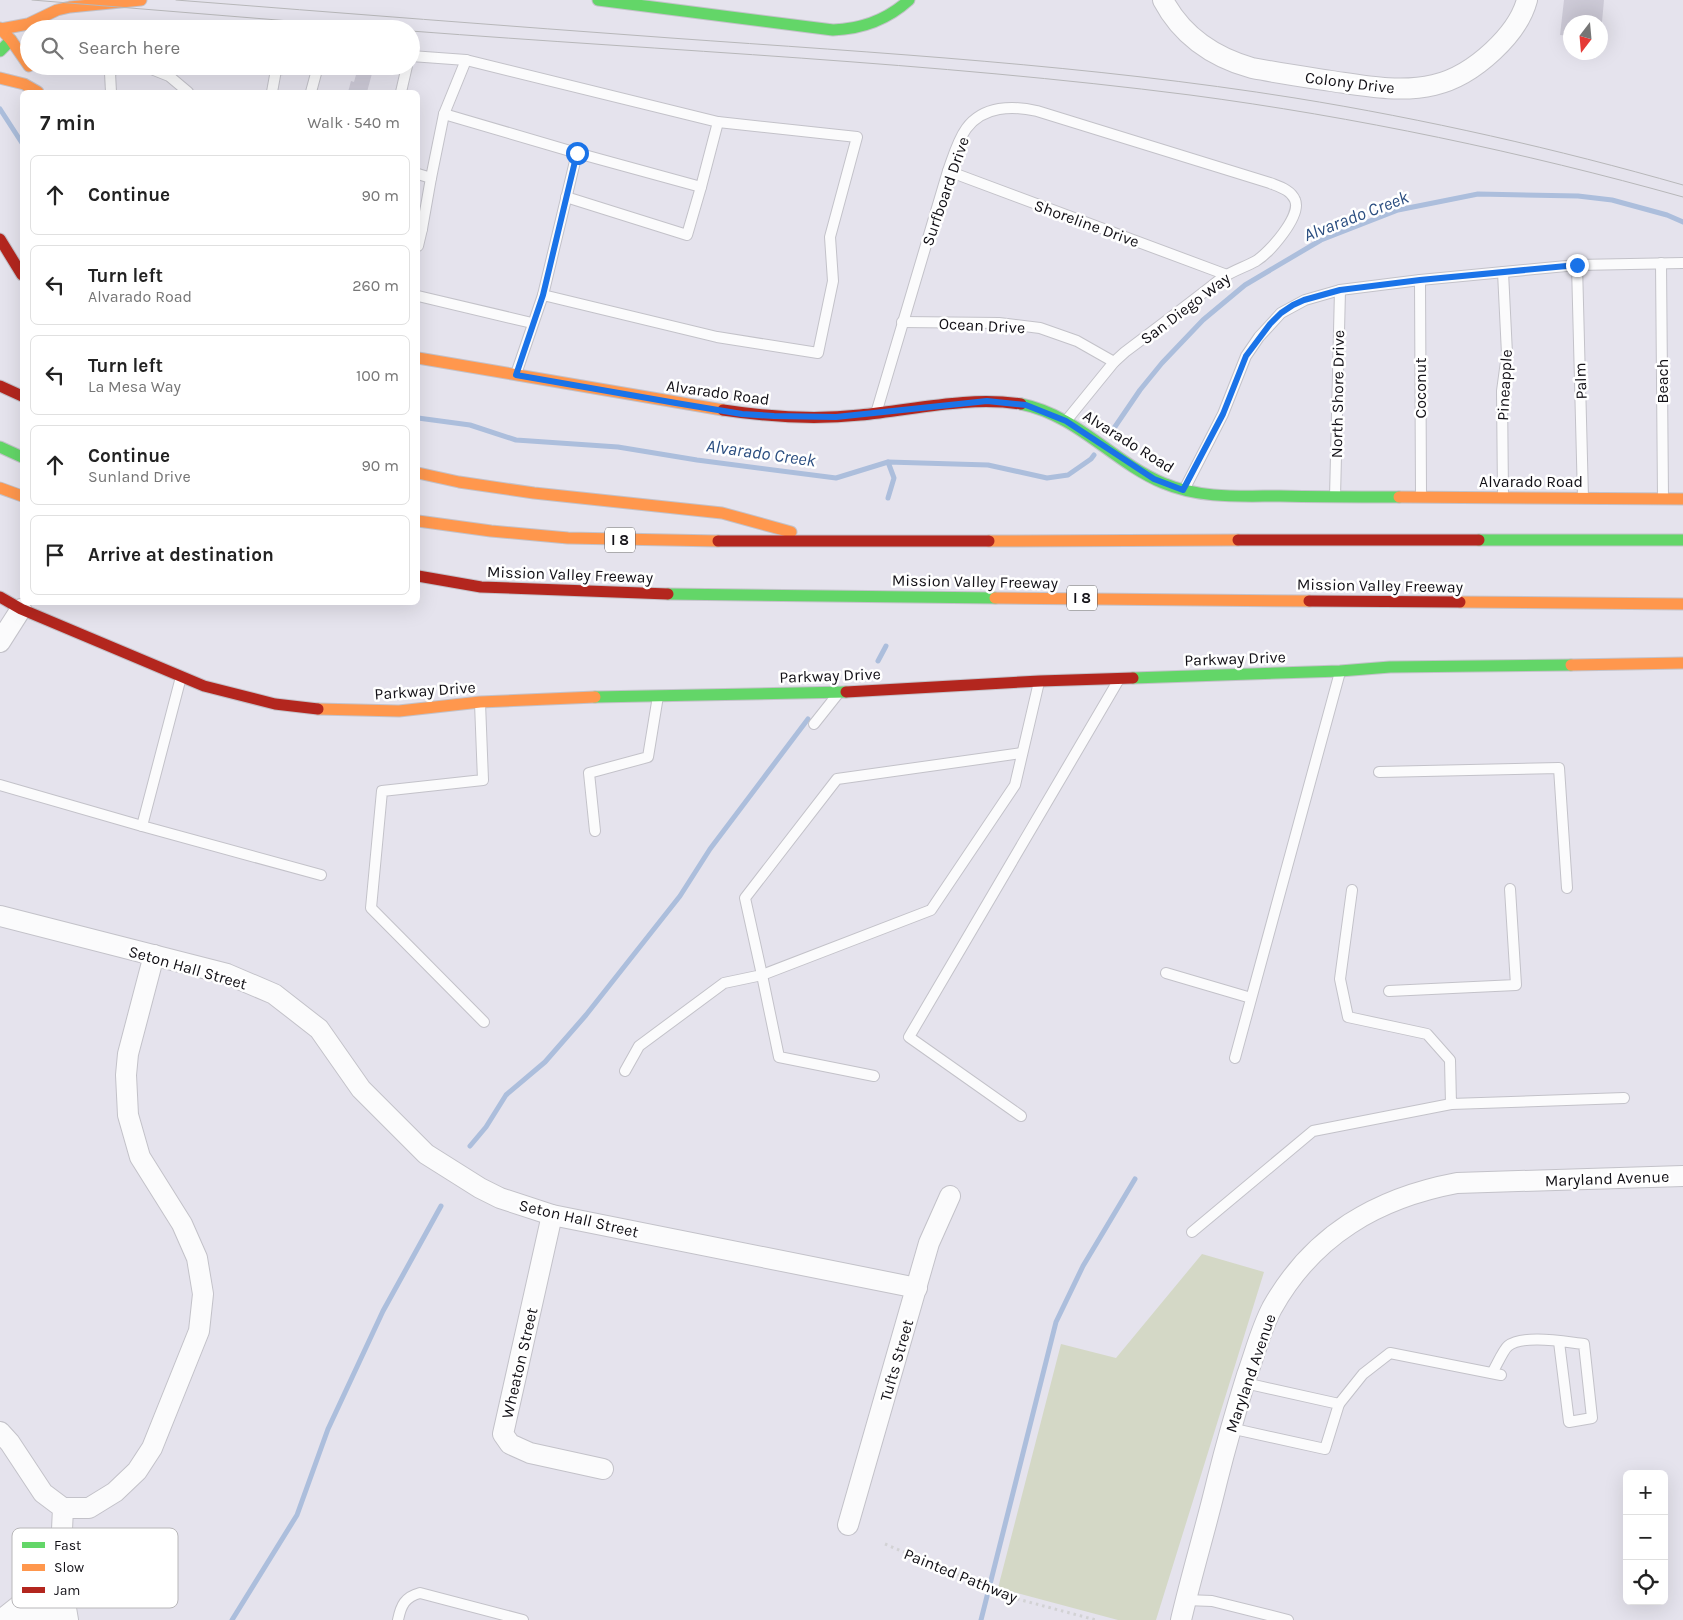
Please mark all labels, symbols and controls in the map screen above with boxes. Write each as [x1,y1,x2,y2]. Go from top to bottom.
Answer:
north arrow [1563,15,1608,60]
search box [20,20,420,75]
icon: search [38,34,66,62]
text: Search here [78,37,180,59]
street label: Colony Drive [1304,68,1396,97]
text: 7 min [40,111,96,135]
text: Walk · 540 m [307,113,400,132]
street label: Surfboard Drive [918,134,973,248]
route start [566,142,589,165]
icon: ahead [41,181,69,209]
text: Continue [88,184,170,206]
text: 90 m [361,186,399,205]
water label: Alvarado Creek [1300,186,1412,246]
street label: Shoreline Drive [1032,196,1142,251]
route end [1566,254,1589,277]
text: Turn left [88,265,163,287]
street label: San Diego Way [1137,268,1234,348]
icon: left [41,271,69,299]
text: 260 m [352,276,399,295]
text: Alvarado Road [88,287,192,306]
street label: Ocean Drive [938,314,1026,337]
street label: North Shore Drive [1327,330,1348,458]
street label: Pineapple [1493,349,1516,421]
text: Turn left [88,355,163,377]
street label: Coconut [1411,358,1430,418]
street label: Beach [1653,359,1672,403]
icon: left [41,361,69,389]
street label: Palm [1570,362,1591,400]
text: 100 m [356,366,399,385]
street label: Alvarado Road [665,376,771,409]
text: La Mesa Way [88,377,181,396]
street label: Alvarado Road [1080,406,1178,477]
water label: Alvarado Creek [705,434,818,472]
text: Continue [88,445,170,467]
icon: ahead [41,451,69,479]
text: 90 m [361,456,399,475]
text: Sunland Drive [88,467,191,486]
street label: Alvarado Road [1479,472,1583,491]
road number: I 8 [605,528,635,552]
icon: arrive [41,541,69,569]
text: Arrive at destination [88,544,274,566]
street label: Mission Valley Freeway [487,562,654,587]
street label: Mission Valley Freeway [892,571,1059,592]
street label: Mission Valley Freeway [1297,575,1464,596]
road number: I 8 [1067,586,1097,610]
street label: Parkway Drive [1184,647,1286,670]
street label: Parkway Drive [779,664,881,687]
street label: Parkway Drive [374,677,476,704]
street label: Seton Hall Street [126,941,249,993]
street label: Maryland Avenue [1544,1167,1670,1190]
street label: Seton Hall Street [517,1195,641,1241]
street label: Wheaton Street [498,1306,541,1420]
street label: Maryland Avenue [1221,1311,1280,1435]
street label: Tufts Street [876,1317,917,1403]
map controls [1623,1470,1668,1605]
button: + [1623,1470,1668,1515]
button: − [1623,1515,1668,1560]
legend [12,1528,178,1608]
text: Fast [54,1537,81,1554]
street label: Painted Pathway [901,1544,1021,1607]
text: Slow [54,1559,84,1576]
button: locate [1623,1560,1668,1605]
text: Jam [54,1582,80,1599]

